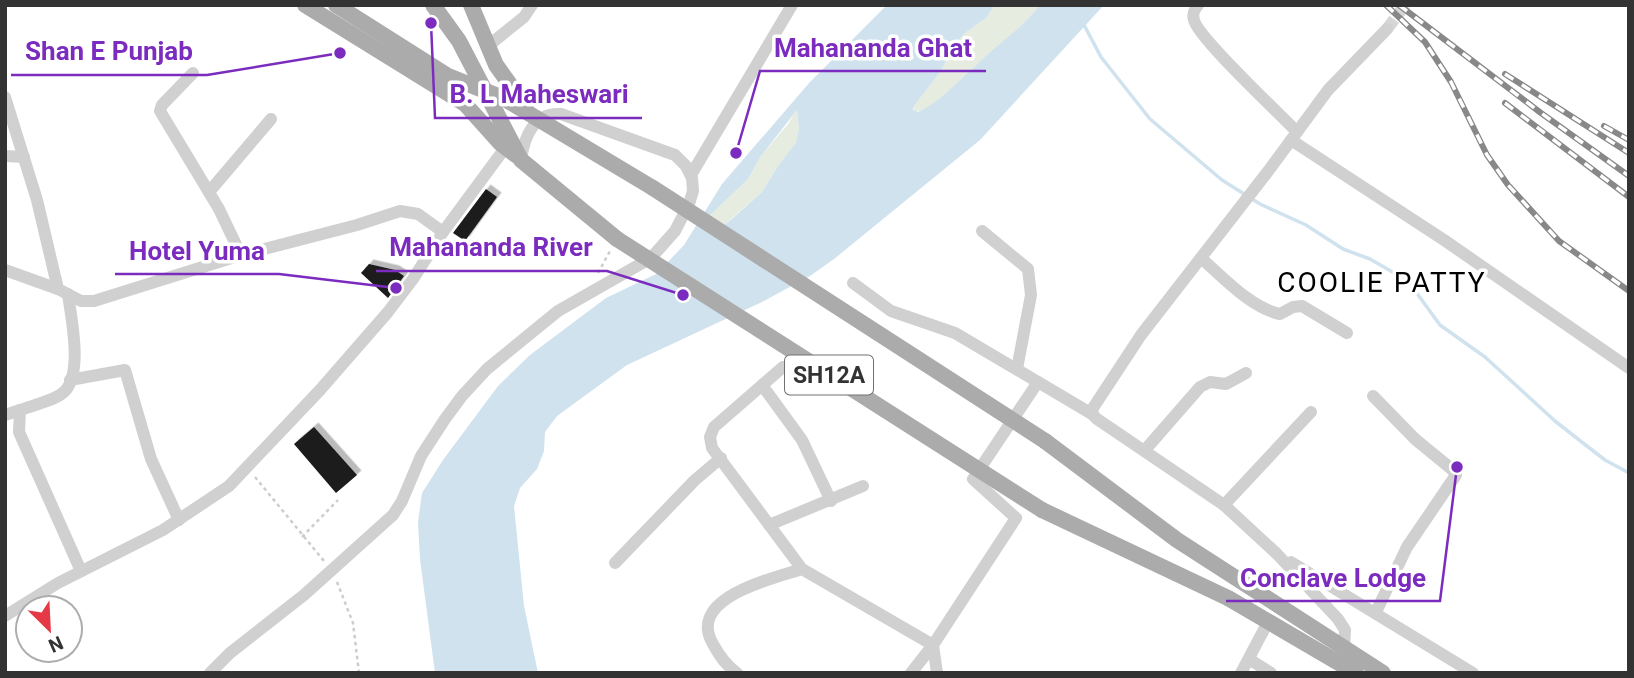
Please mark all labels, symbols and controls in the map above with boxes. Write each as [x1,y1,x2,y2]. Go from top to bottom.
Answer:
callout: Mahananda Ghat [760,24,986,71]
callout: Shan E Punjab [11,28,207,75]
text: Mahananda Ghat [774,33,972,63]
text: Shan E Punjab [25,36,193,66]
callout: B. L Maheswari [435,71,642,118]
text: B. L Maheswari [449,79,629,109]
callout: Mahananda River [376,224,607,271]
callout: Hotel Yuma [115,227,279,274]
text: Mahananda River [389,232,593,262]
text: Hotel Yuma [129,236,265,266]
district label: COOLIE PATTY [1277,266,1487,299]
road number: SH12A [785,356,873,394]
callout: Conclave Lodge [1226,554,1440,601]
text: Conclave Lodge [1240,563,1426,593]
north arrow [14,594,84,664]
text: N [45,631,67,657]

